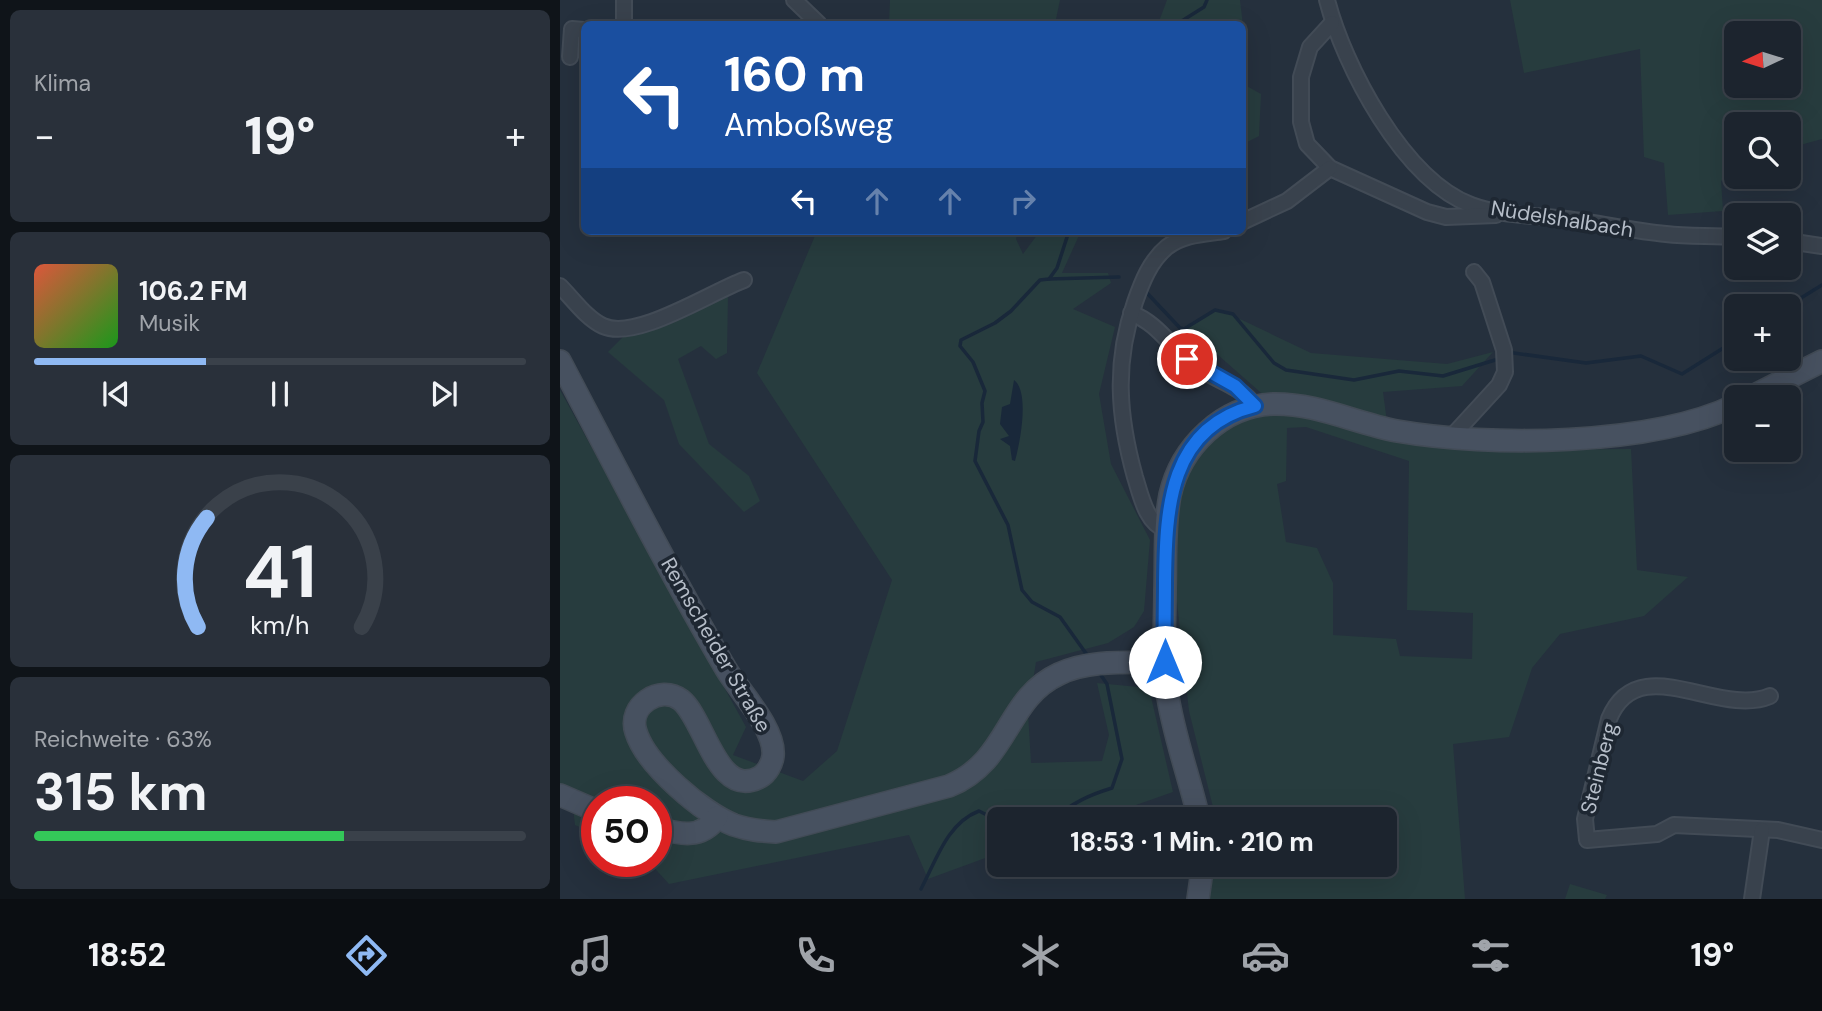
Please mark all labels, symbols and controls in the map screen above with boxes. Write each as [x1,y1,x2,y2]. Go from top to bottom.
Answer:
north arrow [1724,21,1801,98]
map controls [1724,21,1801,462]
text: 160 m [724,42,865,106]
icon: left [609,49,700,140]
text: Klima [34,68,91,98]
text: 19° [245,102,315,170]
text: Amboßweg [724,104,894,146]
text: − [34,111,55,161]
text: + [505,111,526,161]
button: search [1724,112,1801,189]
icon: left [785,182,823,220]
icon: ahead [858,182,896,220]
icon: ahead [931,182,969,220]
icon: right [1004,182,1042,220]
street label: Nüdelshalbach [1489,194,1635,244]
button: layers [1724,203,1801,280]
text: 106.2 FM [139,274,248,308]
button: + [1724,294,1801,371]
text: Musik [139,308,200,338]
pin [1157,329,1217,389]
icon: arrive [1168,340,1206,378]
icon: previous [97,375,135,413]
icon: pause [261,375,299,413]
icon: next [425,375,463,413]
button: − [1724,385,1801,462]
text: 41 [243,525,317,620]
street label: Remscheider Straße [654,552,778,738]
text: km/h [250,608,310,641]
position arrow [1128,625,1202,699]
street label: Steinberg [1574,719,1624,817]
text: Reichweite · 63% [34,724,212,754]
text: 315 km [34,758,207,826]
speed limit sign: 50 [581,786,672,877]
text: 18:53 · 1 Min. · 210 m [1070,825,1314,859]
icon: directions [342,931,391,980]
icon: music [567,931,616,980]
icon: phone [791,931,840,980]
icon: climate [1016,931,1065,980]
icon: car [1241,931,1290,980]
icon: filters [1466,931,1515,980]
text: 18:52 [88,934,166,976]
text: 19° [1690,934,1734,976]

